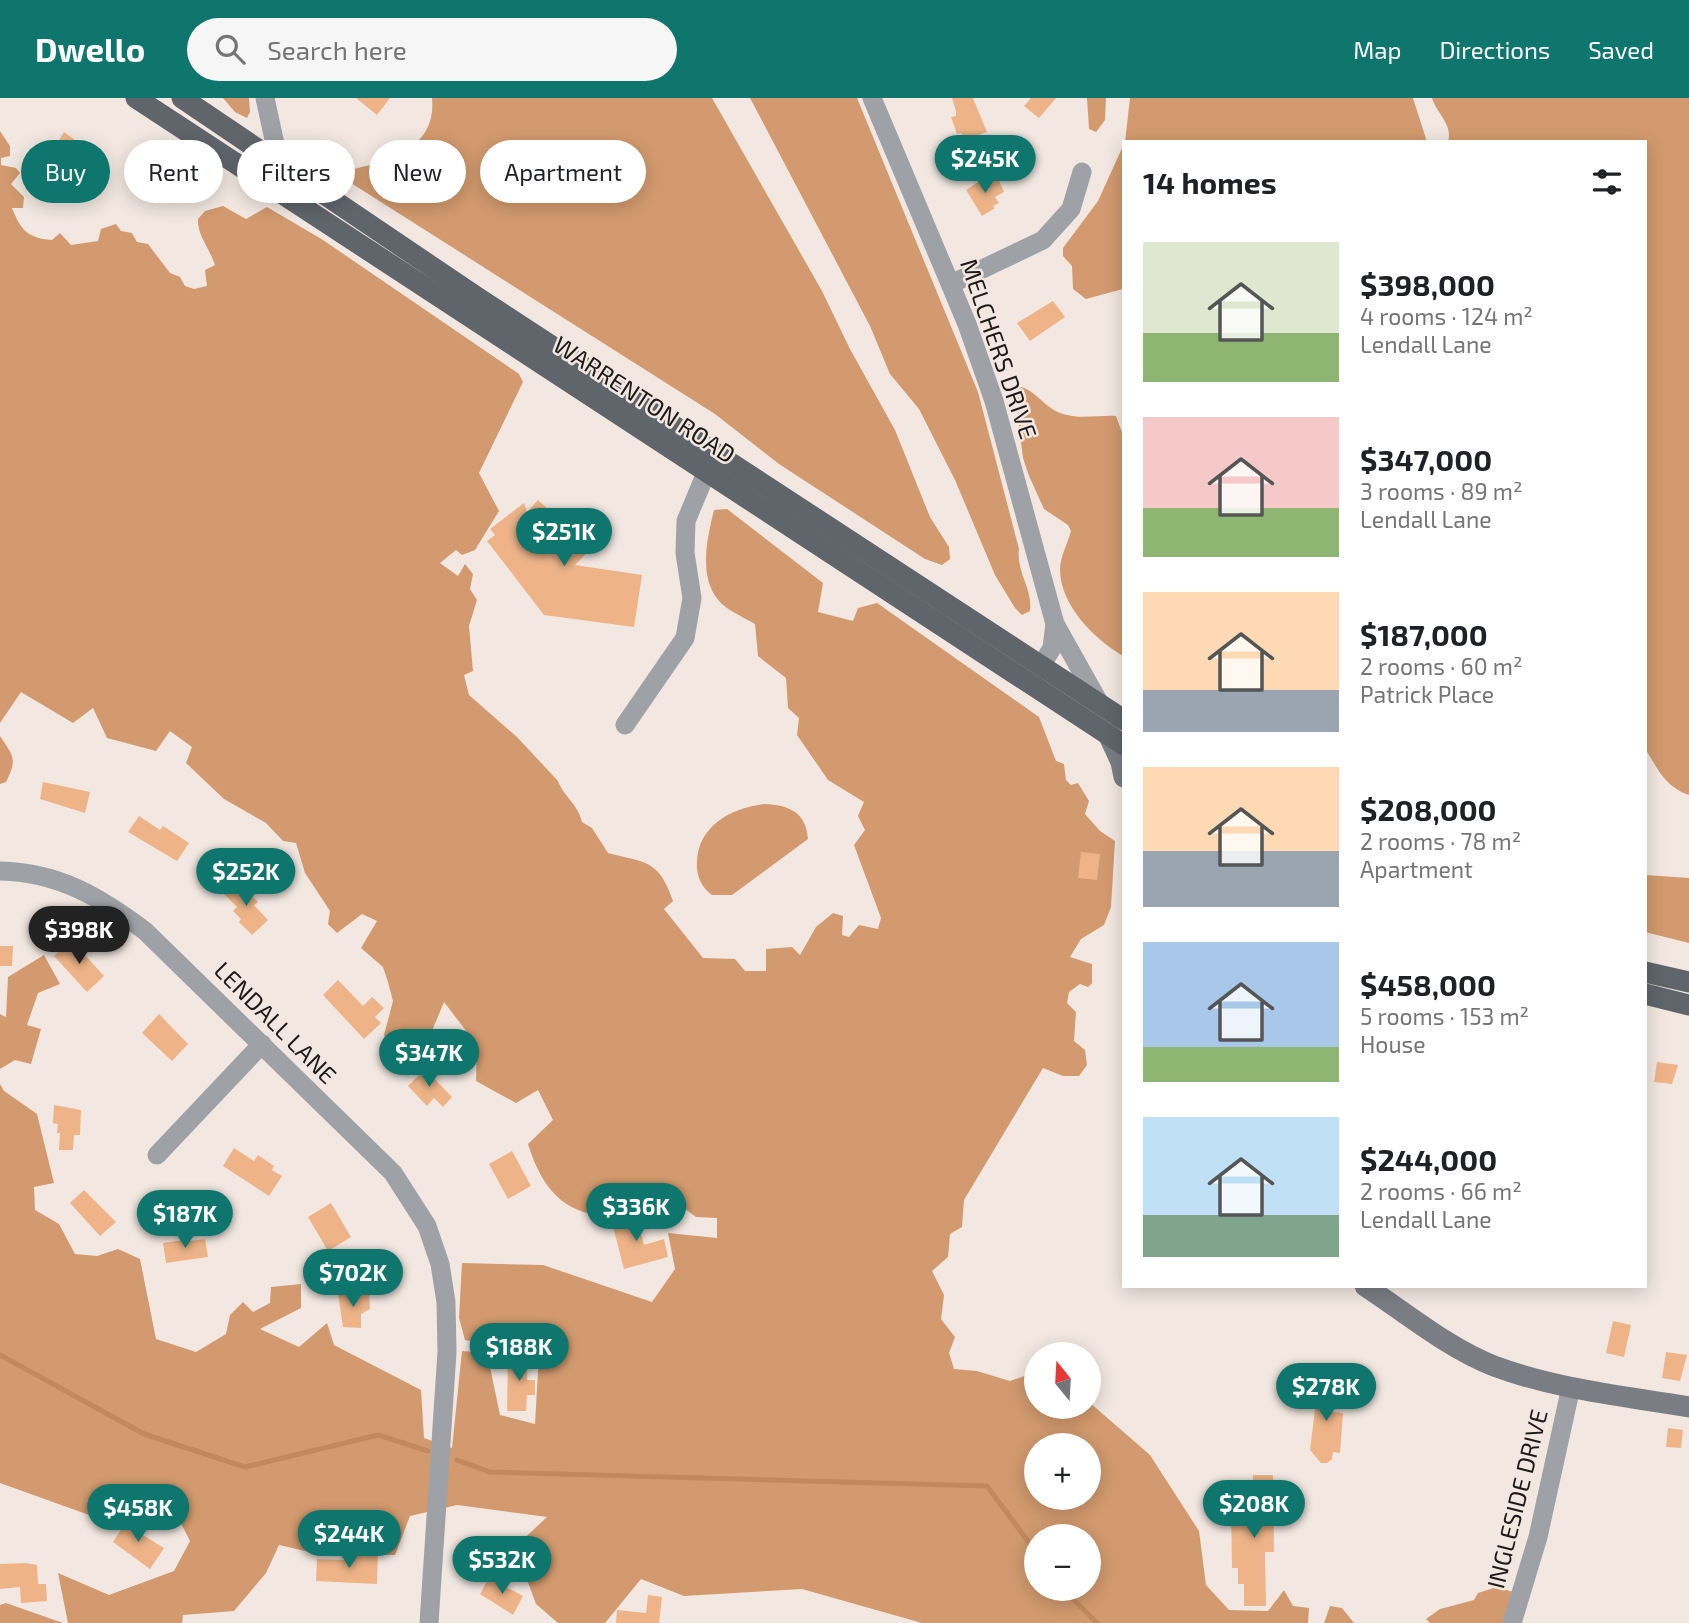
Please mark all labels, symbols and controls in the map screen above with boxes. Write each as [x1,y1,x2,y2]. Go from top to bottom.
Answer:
search box [187,18,677,81]
text: Dwello [35,29,145,69]
icon: search [211,30,249,68]
text: Search here [267,34,407,65]
text: Map [1353,35,1401,64]
text: Directions [1439,35,1550,64]
text: Saved [1588,35,1654,64]
pin: $245K [936,136,1034,195]
chip: Buy [21,140,110,203]
chip: Rent [124,140,223,203]
chip: Filters [237,140,355,203]
chip: New [369,140,466,203]
chip: Apartment [480,140,646,203]
text: $245K [951,144,1019,172]
icon: filters [1588,163,1626,201]
text: 14 homes [1143,164,1277,200]
street label: MELCHERS DRIVE [955,255,1044,442]
text: $398,000 [1360,266,1495,302]
icon: home [1199,270,1283,354]
text: 4 rooms · 124 m² [1360,302,1533,330]
street label: WARRENTON ROAD [549,329,741,468]
text: Lendall Lane [1360,330,1492,358]
text: $347,000 [1360,441,1492,477]
icon: home [1199,445,1283,529]
text: 3 rooms · 89 m² [1360,477,1522,505]
text: Lendall Lane [1360,505,1492,533]
pin: $251K [515,508,613,568]
text: $251K [532,517,596,545]
text: $187,000 [1360,616,1488,652]
icon: home [1199,620,1283,704]
text: 2 rooms · 60 m² [1360,652,1522,680]
text: Patrick Place [1360,680,1494,708]
text: $208,000 [1360,791,1497,827]
icon: home [1199,795,1283,879]
text: 2 rooms · 78 m² [1360,827,1521,855]
pin: $252K [197,848,295,908]
text: Apartment [1360,855,1473,883]
text: $252K [212,857,280,885]
pin: $398K [30,906,128,966]
text: $398K [45,915,113,943]
street label: LENDALL LANE [209,955,343,1089]
text: $458,000 [1360,966,1496,1002]
icon: home [1199,970,1283,1054]
text: 5 rooms · 153 m² [1360,1002,1529,1030]
pin: $347K [380,1030,478,1089]
text: House [1360,1030,1426,1058]
text: $347K [395,1038,463,1066]
text: $244,000 [1360,1141,1497,1177]
icon: home [1199,1145,1283,1229]
text: 2 rooms · 66 m² [1360,1177,1522,1205]
pin: $336K [587,1184,685,1243]
pin: $187K [136,1190,234,1250]
text: $336K [602,1192,670,1220]
text: $187K [153,1199,217,1227]
text: Lendall Lane [1360,1205,1492,1233]
pin: $702K [304,1250,402,1309]
text: $702K [319,1258,387,1286]
pin: $188K [470,1324,568,1383]
text: $188K [486,1332,552,1360]
north arrow [1024,1342,1101,1419]
map controls [1024,1342,1101,1601]
pin: $278K [1277,1364,1375,1423]
text: $278K [1292,1372,1360,1400]
street label: INGLESIDE DRIVE [1480,1406,1553,1591]
button: + [1024,1433,1101,1510]
pin: $208K [1205,1480,1303,1540]
pin: $458K [89,1484,187,1544]
text: $208K [1219,1489,1289,1517]
text: $458K [103,1493,173,1521]
pin: $244K [300,1510,398,1570]
text: $244K [314,1519,384,1547]
button: − [1024,1524,1101,1601]
pin: $532K [453,1536,551,1596]
text: $532K [468,1545,536,1573]

